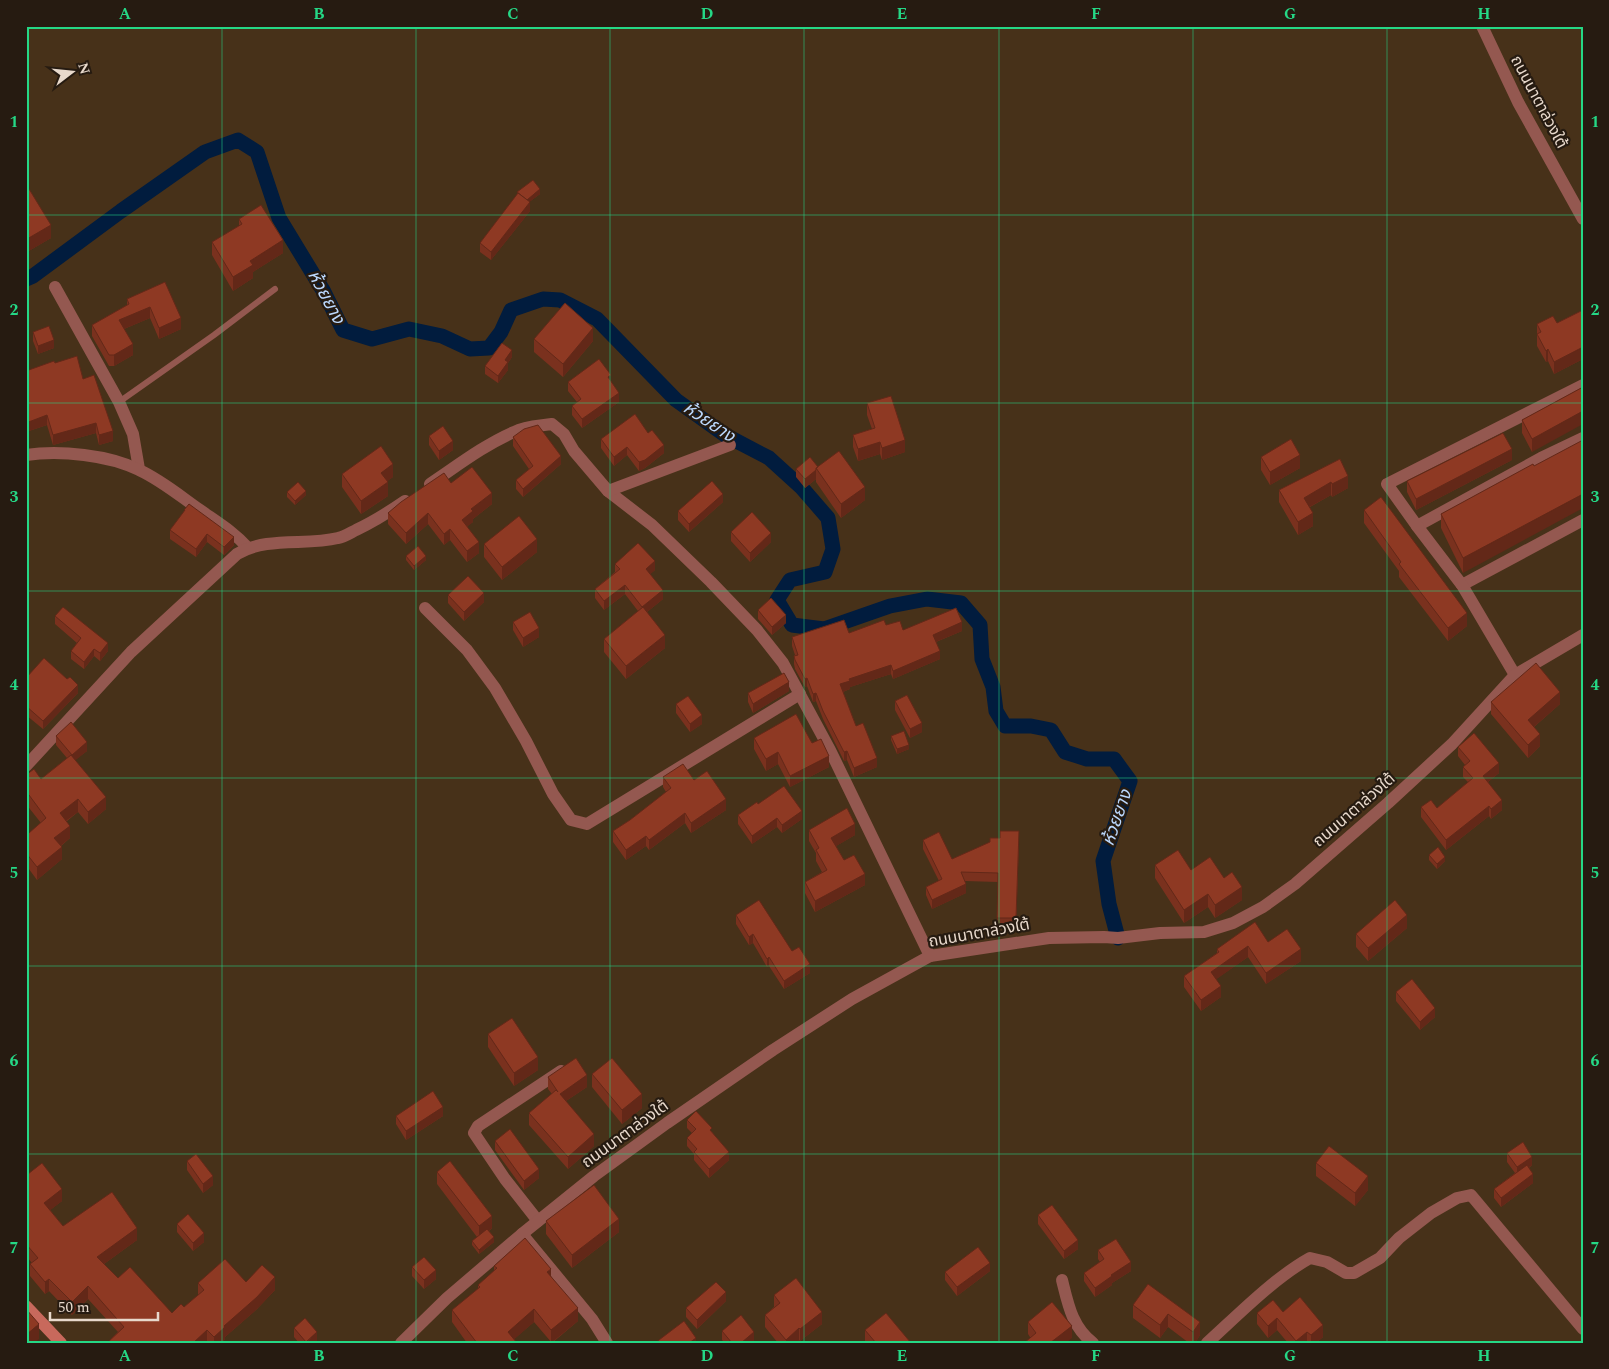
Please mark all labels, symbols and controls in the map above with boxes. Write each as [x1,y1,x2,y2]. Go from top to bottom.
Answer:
text: A [119,2,132,26]
text: B [313,2,325,26]
text: C [507,2,519,26]
text: D [701,2,714,26]
text: E [897,2,907,26]
text: F [1091,2,1101,26]
text: G [1284,2,1296,26]
text: H [1477,2,1491,26]
north arrow [48,48,98,98]
street label: ถนนนาตาล่วงใต้ [1504,51,1574,153]
text: N [72,60,96,77]
text: 1 [10,110,18,134]
text: 1 [1591,110,1599,134]
water label: ห้วยยาง [301,265,352,330]
text: 2 [10,298,19,322]
text: 2 [1591,298,1600,322]
water label: ห้วยยาง [677,395,742,450]
text: 3 [10,485,19,509]
text: 3 [1591,485,1600,509]
text: 4 [10,673,19,697]
text: 4 [1591,673,1600,697]
street label: ถนนนาตาล่วงใต้ [1307,767,1401,853]
water label: ห้วยยาง [1095,785,1140,850]
text: 5 [10,861,18,885]
text: 5 [1591,861,1599,885]
street label: ถนนนาตาล่วงใต้ [926,912,1032,954]
text: 6 [10,1049,19,1073]
text: 6 [1591,1049,1600,1073]
street label: ถนนนาตาล่วงใต้ [576,1094,674,1174]
text: 7 [10,1236,19,1260]
text: 7 [1591,1236,1600,1260]
scale bar [50,1289,158,1321]
text: 50 m [58,1296,90,1319]
text: A [119,1344,132,1368]
text: B [313,1344,325,1368]
text: C [507,1344,519,1368]
text: D [701,1344,714,1368]
text: E [897,1344,907,1368]
text: F [1091,1344,1101,1368]
text: G [1284,1344,1296,1368]
text: H [1477,1344,1491,1368]

